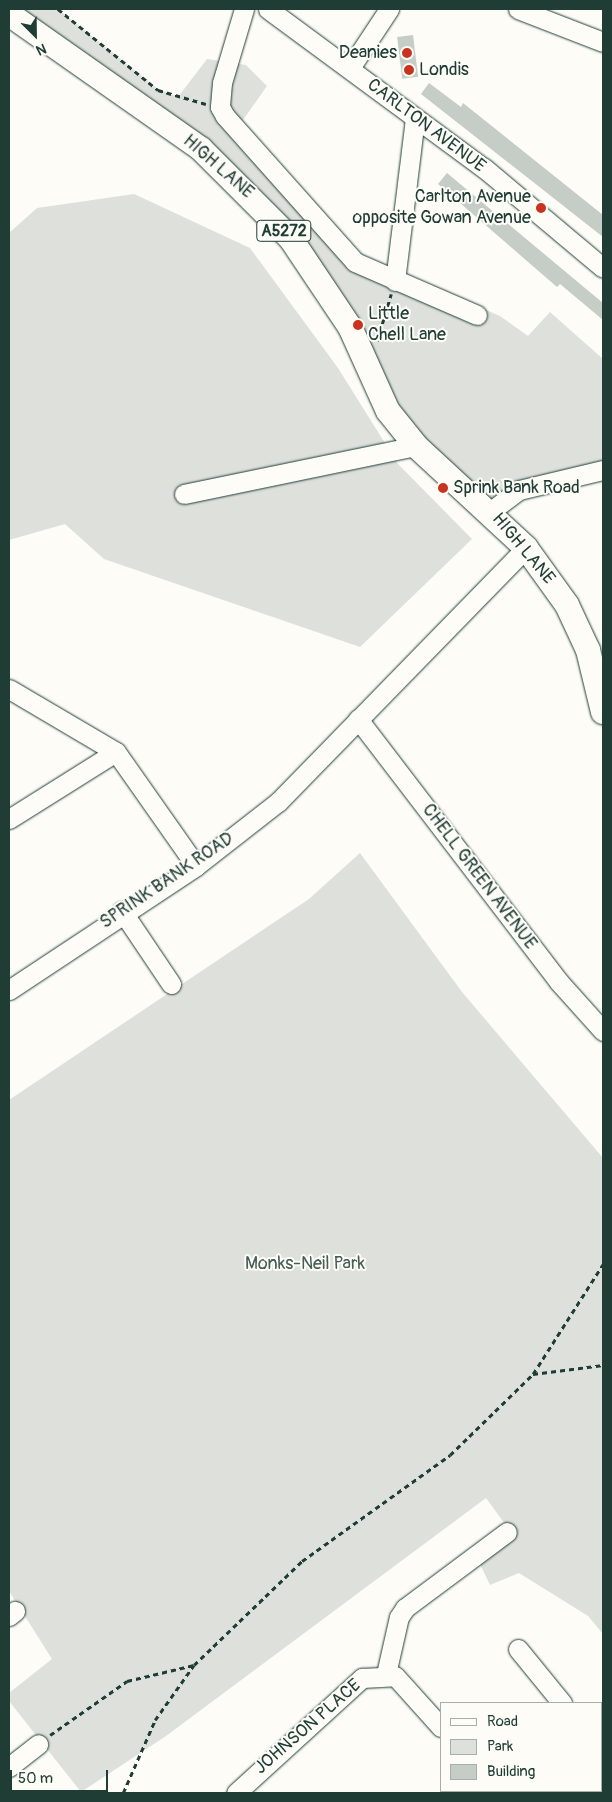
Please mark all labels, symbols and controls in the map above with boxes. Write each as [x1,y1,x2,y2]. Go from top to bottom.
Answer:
north arrow [10,10,60,60]
text: N [33,40,49,59]
place label: Deanies [339,42,397,64]
marker: Deanies [401,47,413,59]
place label: Londis [419,59,469,81]
marker: Londis [403,64,415,76]
street label: CARLTON AVENUE [363,74,489,178]
street label: HIGH LANE [178,130,258,204]
place label: Carlton Avenue opposite Gowan Avenue [352,187,531,230]
marker: Carlton Avenue opposite Gowan Avenue [535,202,547,214]
road number: A5272 [255,218,313,245]
place label: Little Chell Lane [368,304,446,346]
marker: Little Chell Lane [352,319,364,331]
place label: Sprink Bank Road [453,477,580,499]
marker: Sprink Bank Road [437,482,449,494]
street label: HIGH LANE [487,509,559,589]
street label: CHELL GREEN AVENUE [417,800,541,954]
street label: SPRINK BANK ROAD [96,828,238,934]
park label: Monks-Neil Park [245,1253,365,1275]
street label: JOHNSON PLACE [250,1675,366,1779]
legend [440,1702,602,1792]
text: Road [487,1712,518,1731]
text: Park [487,1737,513,1756]
scale bar [12,1760,110,1792]
text: Building [487,1762,535,1781]
text: 50 m [18,1769,53,1788]

